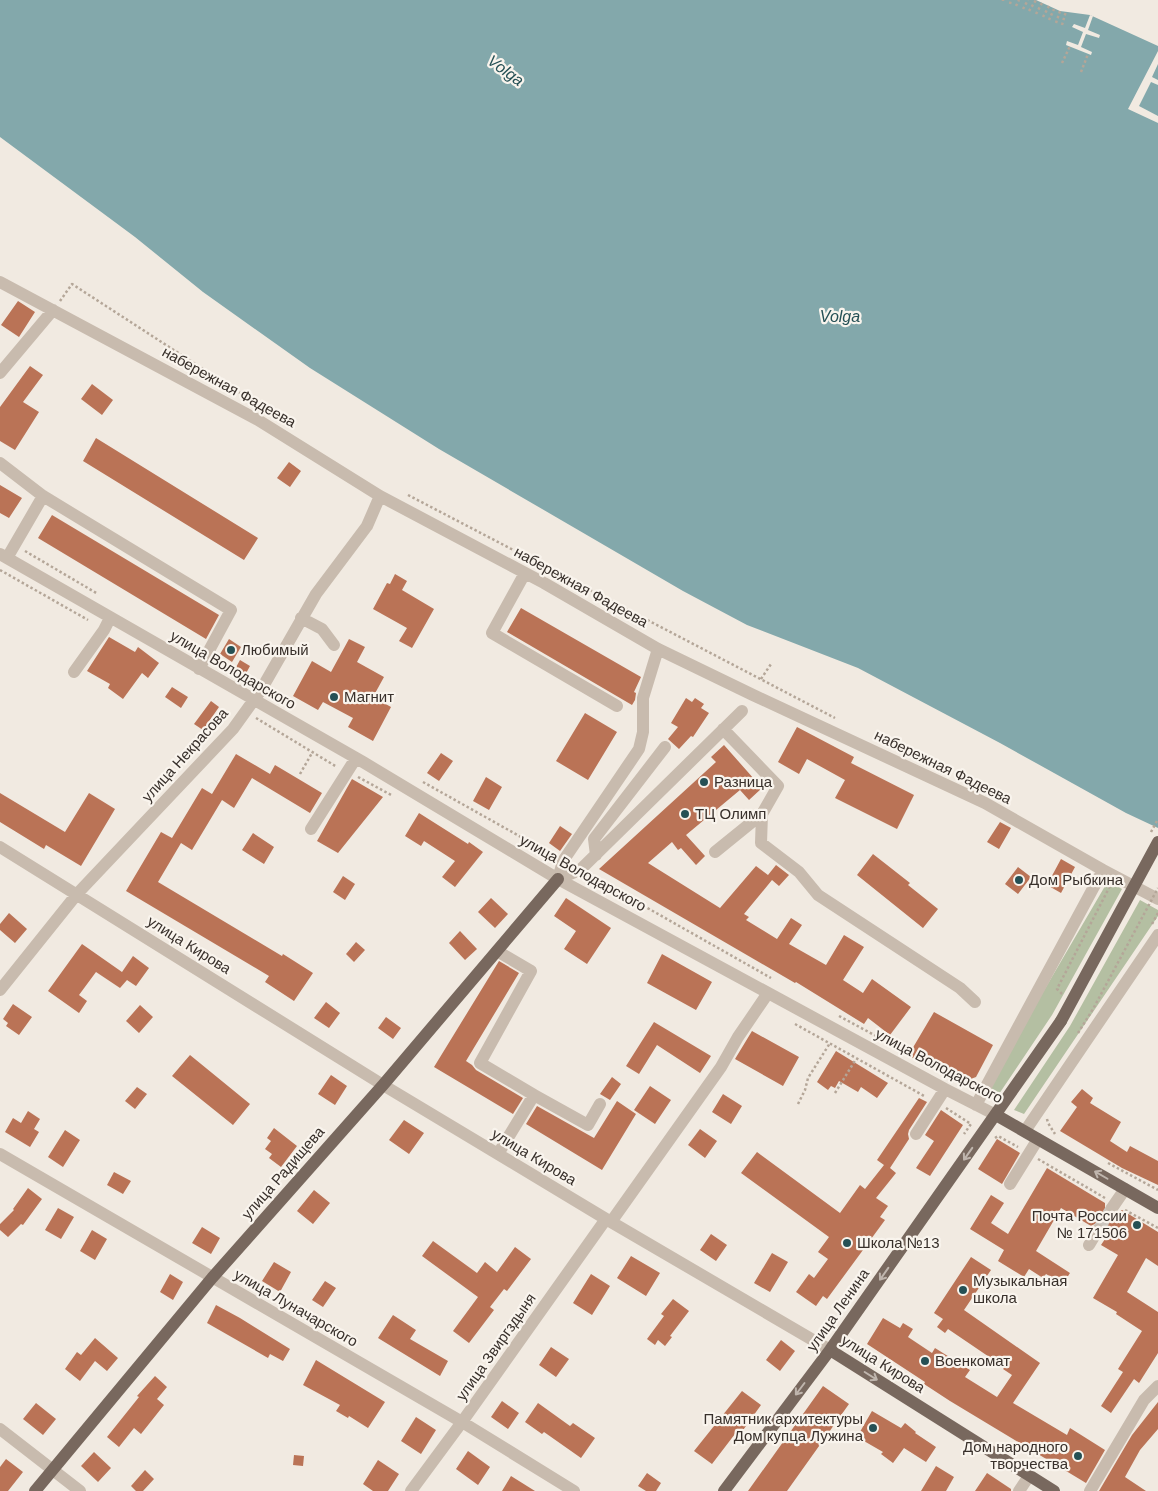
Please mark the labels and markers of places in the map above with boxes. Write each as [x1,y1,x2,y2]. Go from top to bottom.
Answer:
place label: Любимый [241,641,309,658]
marker: Любимый [225,644,237,656]
place label: Магнит [344,688,394,705]
marker: Магнит [328,691,340,703]
place label: Разница [714,773,773,790]
marker: Разница [698,776,710,788]
place label: ТЦ Олимп [695,805,767,822]
marker: ТЦ Олимп [679,808,691,820]
place label: Дом Рыбкина [1029,871,1124,888]
marker: Дом Рыбкина [1013,874,1025,886]
place label: Почта России № 171506 [1032,1207,1127,1241]
marker: Почта России № 171506 [1131,1219,1143,1231]
place label: Школа №13 [857,1234,940,1251]
marker: Школа №13 [841,1237,853,1249]
place label: Музыкальная школа [973,1272,1067,1306]
marker: Музыкальная школа [957,1284,969,1296]
place label: Военкомат [935,1352,1010,1369]
marker: Военкомат [919,1355,931,1367]
place label: Памятник архитектуры Дом купца Лужина [704,1410,864,1444]
marker: Памятник архитектуры Дом купца Лужина [867,1422,879,1434]
place label: Дом народного творчества [963,1438,1069,1472]
marker: Дом народного творчества [1072,1450,1084,1462]

